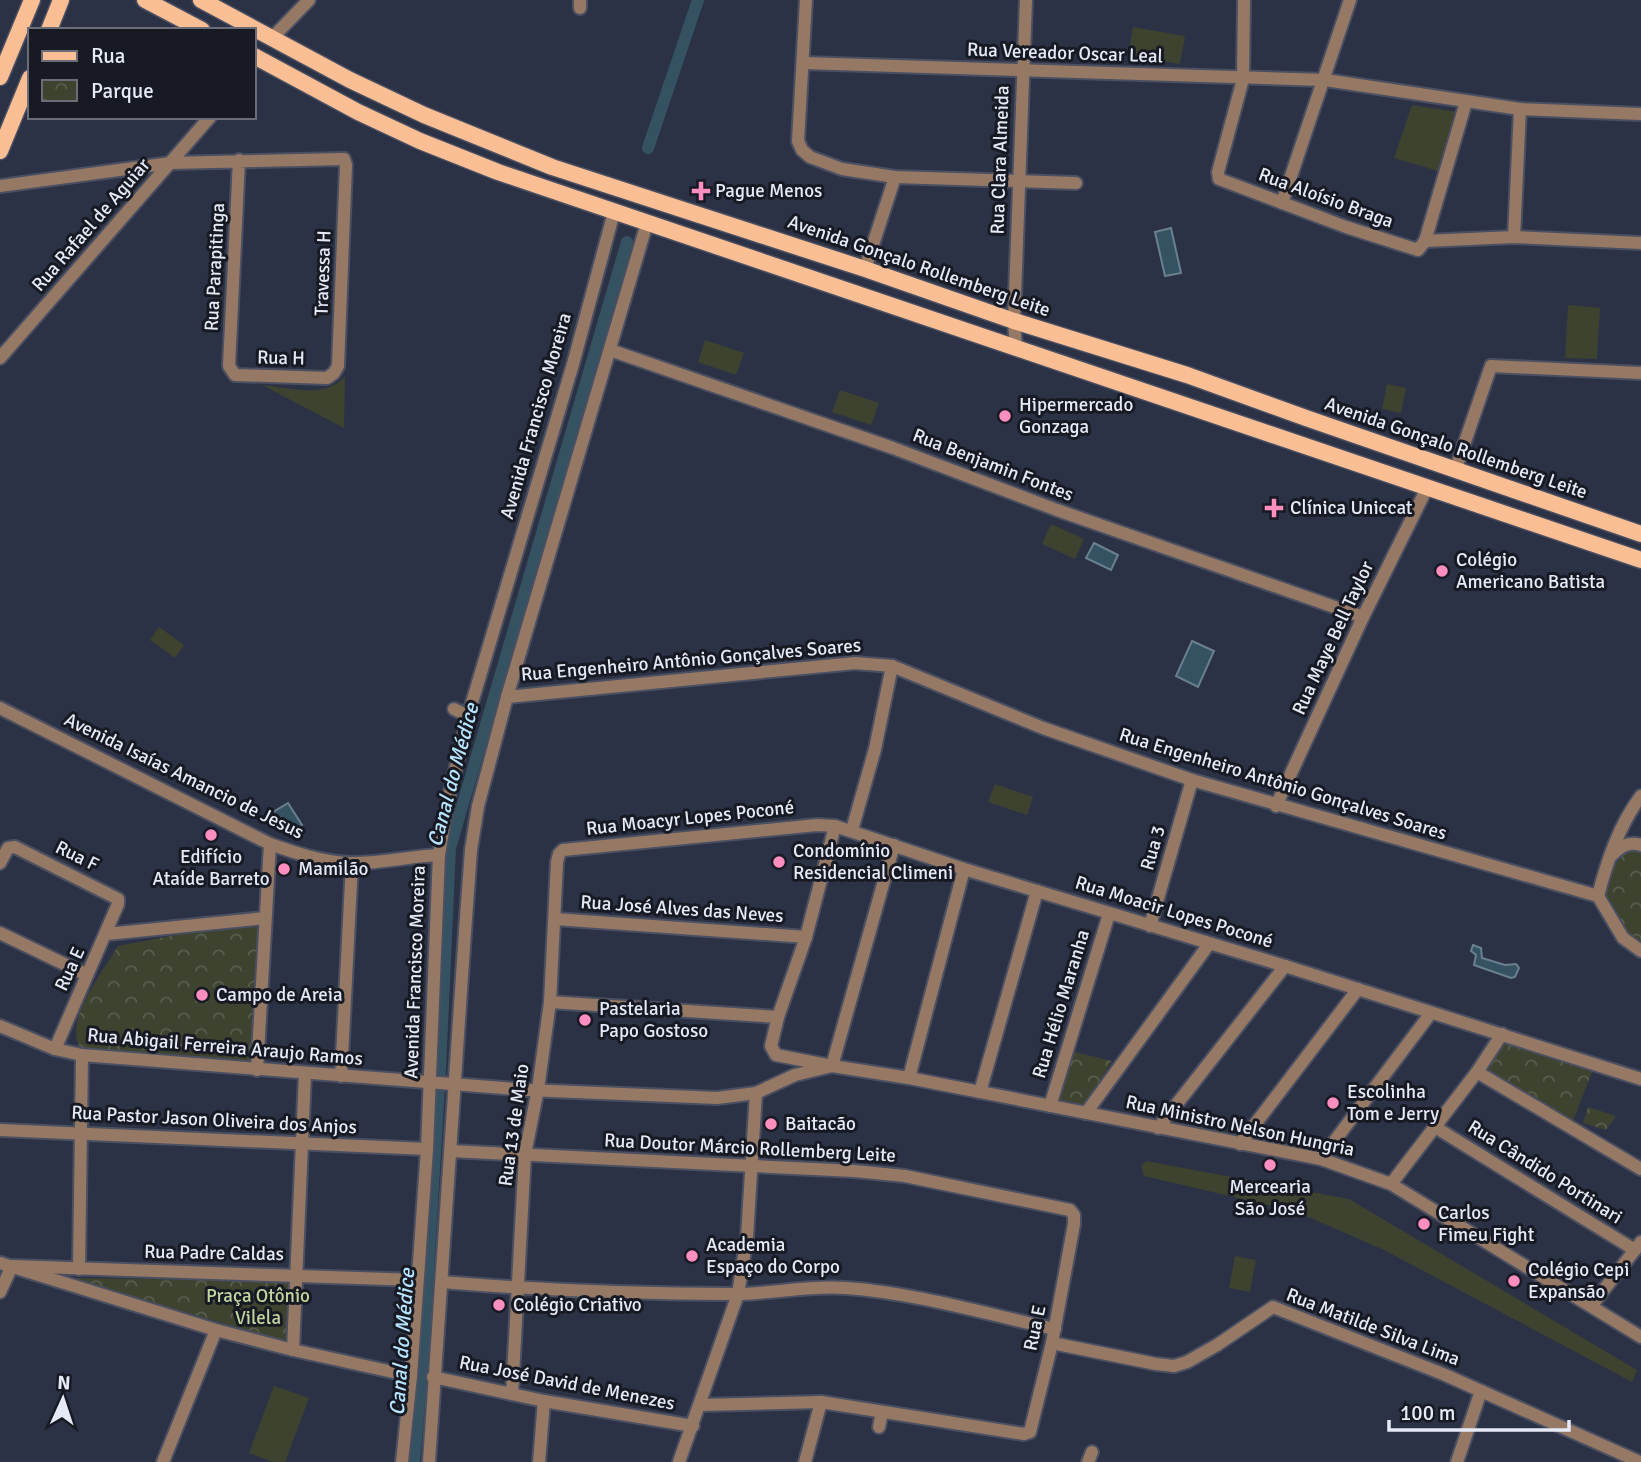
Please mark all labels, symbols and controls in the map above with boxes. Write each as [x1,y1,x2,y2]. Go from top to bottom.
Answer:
legend [28,28,256,119]
street label: Rua Vereador Oscar Leal [967,38,1163,68]
text: Rua [91,43,125,69]
text: Parque [91,78,154,104]
street label: Rua Clara Almeida [985,85,1015,235]
street label: Rua Rafael de Aguiar [27,153,155,297]
street label: Rua Aloísio Braga [1255,162,1397,234]
place label: Pague Menos [715,179,822,203]
marker: Pague Menos [693,183,709,199]
street label: Rua Parapitinga [200,202,230,332]
street label: Avenida Gonçalo Rollemberg Leite [785,210,1053,322]
street label: Travessa H [310,230,336,316]
street label: Avenida Francisco Moreira [495,310,577,522]
street label: Rua H [257,346,305,370]
street label: Avenida Gonçalo Rollemberg Leite [1322,392,1590,504]
place label: Hipermercado Gonzaga [1019,393,1133,439]
marker: Hipermercado Gonzaga [997,408,1013,424]
street label: Rua Benjamin Fontes [909,423,1077,507]
place label: Clínica Uniccat [1290,496,1413,520]
marker: Clínica Uniccat [1264,498,1284,518]
place label: Colégio Americano Batista [1456,548,1605,594]
street label: Rua Maye Bell Taylor [1287,557,1379,719]
marker: Colégio Americano Batista [1434,563,1450,579]
street label: Rua Engenheiro Antônio Gonçalves Soares [520,633,862,687]
water label: Canal do Médice [421,699,485,849]
street label: Avenida Isaías Amancio de Jesus [60,707,308,845]
street label: Rua Engenheiro Antônio Gonçalves Soares [1116,723,1450,845]
street label: Rua Moacyr Lopes Poconé [585,795,795,841]
street label: Rua 3 [1135,823,1171,873]
marker: Edifício Ataíde Barreto [203,827,219,843]
street label: Rua F [51,835,103,877]
place label: Condomínio Residencial Climeni [793,839,953,885]
place label: Edifício Ataíde Barreto [152,845,270,891]
marker: Condomínio Residencial Climeni [771,854,787,870]
place label: Mamilão [298,857,368,881]
marker: Mamilão [276,861,292,877]
street label: Avenida Francisco Moreira [399,865,431,1079]
street label: Rua Moacir Lopes Poconé [1072,870,1276,954]
street label: Rua José Alves das Neves [580,890,784,928]
street label: Rua Hélio Maranha [1027,927,1095,1081]
street label: Rua E [49,943,91,995]
place label: Campo de Areia [216,983,343,1007]
marker: Campo de Areia [194,987,210,1003]
place label: Pastelaria Papo Gostoso [599,997,708,1043]
marker: Pastelaria Papo Gostoso [577,1012,593,1028]
street label: Rua Abigail Ferreira Araujo Ramos [86,1023,364,1071]
street label: Rua 13 de Maio [494,1062,535,1188]
place label: Escolinha Tom e Jerry [1347,1080,1439,1126]
street label: Rua Ministro Nelson Hungria [1123,1090,1357,1162]
marker: Escolinha Tom e Jerry [1325,1095,1341,1111]
street label: Rua Pastor Jason Oliveira dos Anjos [71,1101,357,1139]
place label: Baitacão [785,1112,856,1136]
street label: Rua Cândido Portinari [1463,1115,1627,1229]
marker: Baitacão [763,1116,779,1132]
street label: Rua Doutor Márcio Rollemberg Leite [603,1128,897,1168]
marker: Mercearia São José [1262,1157,1278,1173]
place label: Mercearia São José [1229,1175,1311,1221]
place label: Carlos Fimeu Fight [1438,1201,1535,1247]
marker: Carlos Fimeu Fight [1416,1216,1432,1232]
place label: Academia Espaço do Corpo [706,1233,840,1279]
street label: Rua Padre Caldas [144,1240,284,1266]
marker: Academia Espaço do Corpo [684,1248,700,1264]
place label: Colégio Cepi Expansão [1528,1258,1629,1304]
water label: Canal do Médice [384,1266,420,1416]
marker: Colégio Cepi Expansão [1506,1273,1522,1289]
street label: Rua Matilde Silva Lima [1283,1283,1463,1371]
park label: Praça Otônio Vilela [206,1284,310,1330]
place label: Colégio Criativo [513,1293,642,1317]
marker: Colégio Criativo [491,1297,507,1313]
street label: Rua E [1018,1303,1052,1353]
street label: Rua José David de Menezes [457,1350,677,1416]
north arrow [28,1364,98,1434]
text: N [57,1371,71,1395]
scale bar [1389,1388,1569,1432]
text: 100 m [1400,1400,1455,1426]

